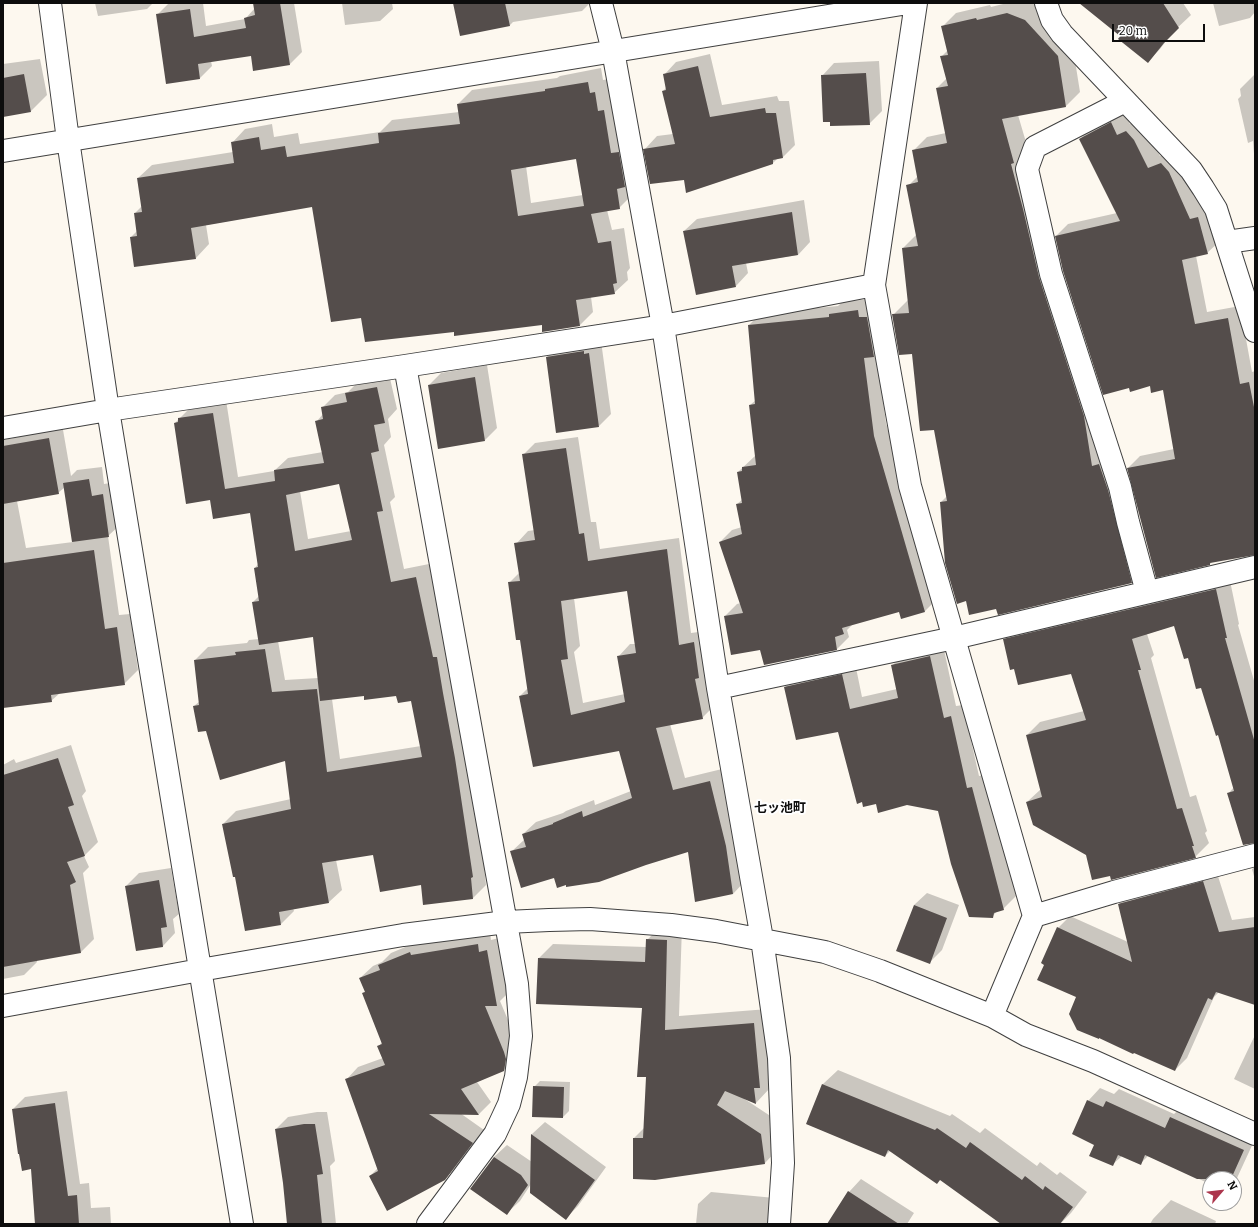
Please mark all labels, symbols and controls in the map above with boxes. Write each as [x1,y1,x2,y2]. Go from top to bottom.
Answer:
scale bar [1114,16,1207,42]
text: 20 m [1119,24,1147,38]
district label: 七ッ池町 [754,800,806,816]
north arrow [1202,1171,1242,1211]
text: N [1224,1179,1240,1192]

